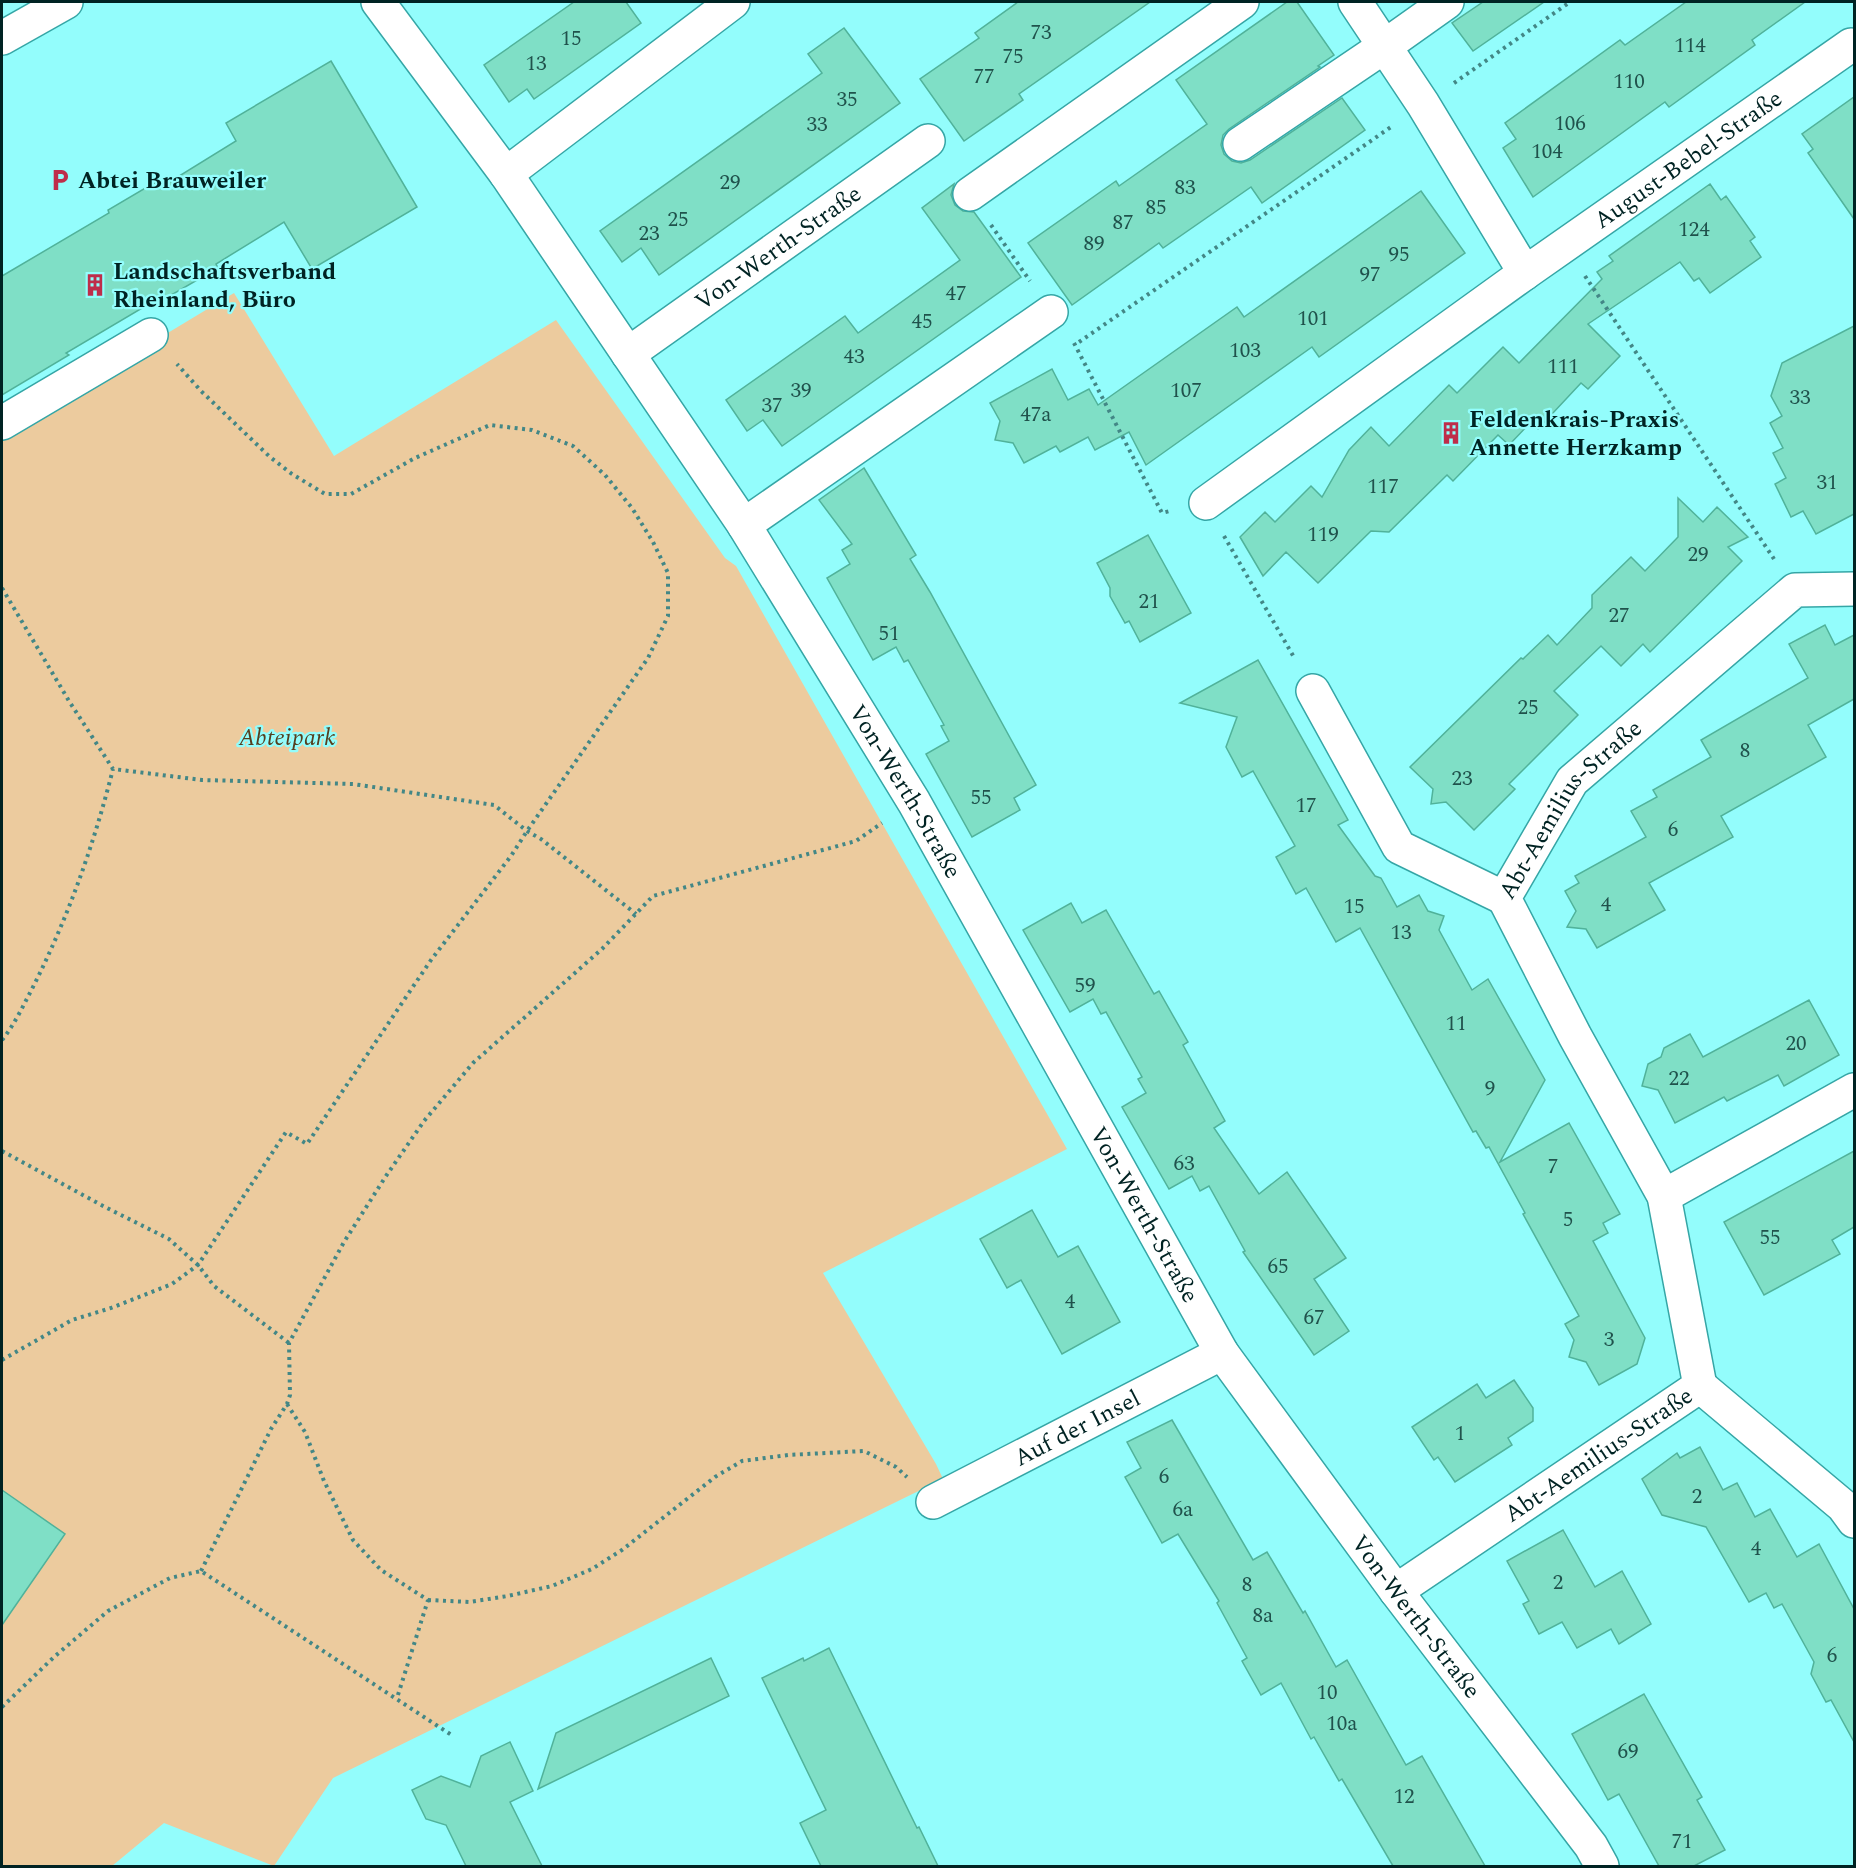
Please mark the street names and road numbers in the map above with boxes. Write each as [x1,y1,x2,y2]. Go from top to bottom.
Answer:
street label: August-Bebel-Straße [1587,81,1790,239]
street label: Von-Werth-Straße [688,177,869,320]
street label: Von-Werth-Straße [839,698,970,886]
street label: Abt-Aemilius-Straße [1490,711,1650,907]
street label: Von-Werth-Straße [1080,1120,1207,1310]
street label: Abt-Aemilius-Straße [1497,1379,1701,1532]
street label: Auf der Insel [1008,1381,1147,1476]
street label: Von-Werth-Straße [1342,1528,1489,1707]

